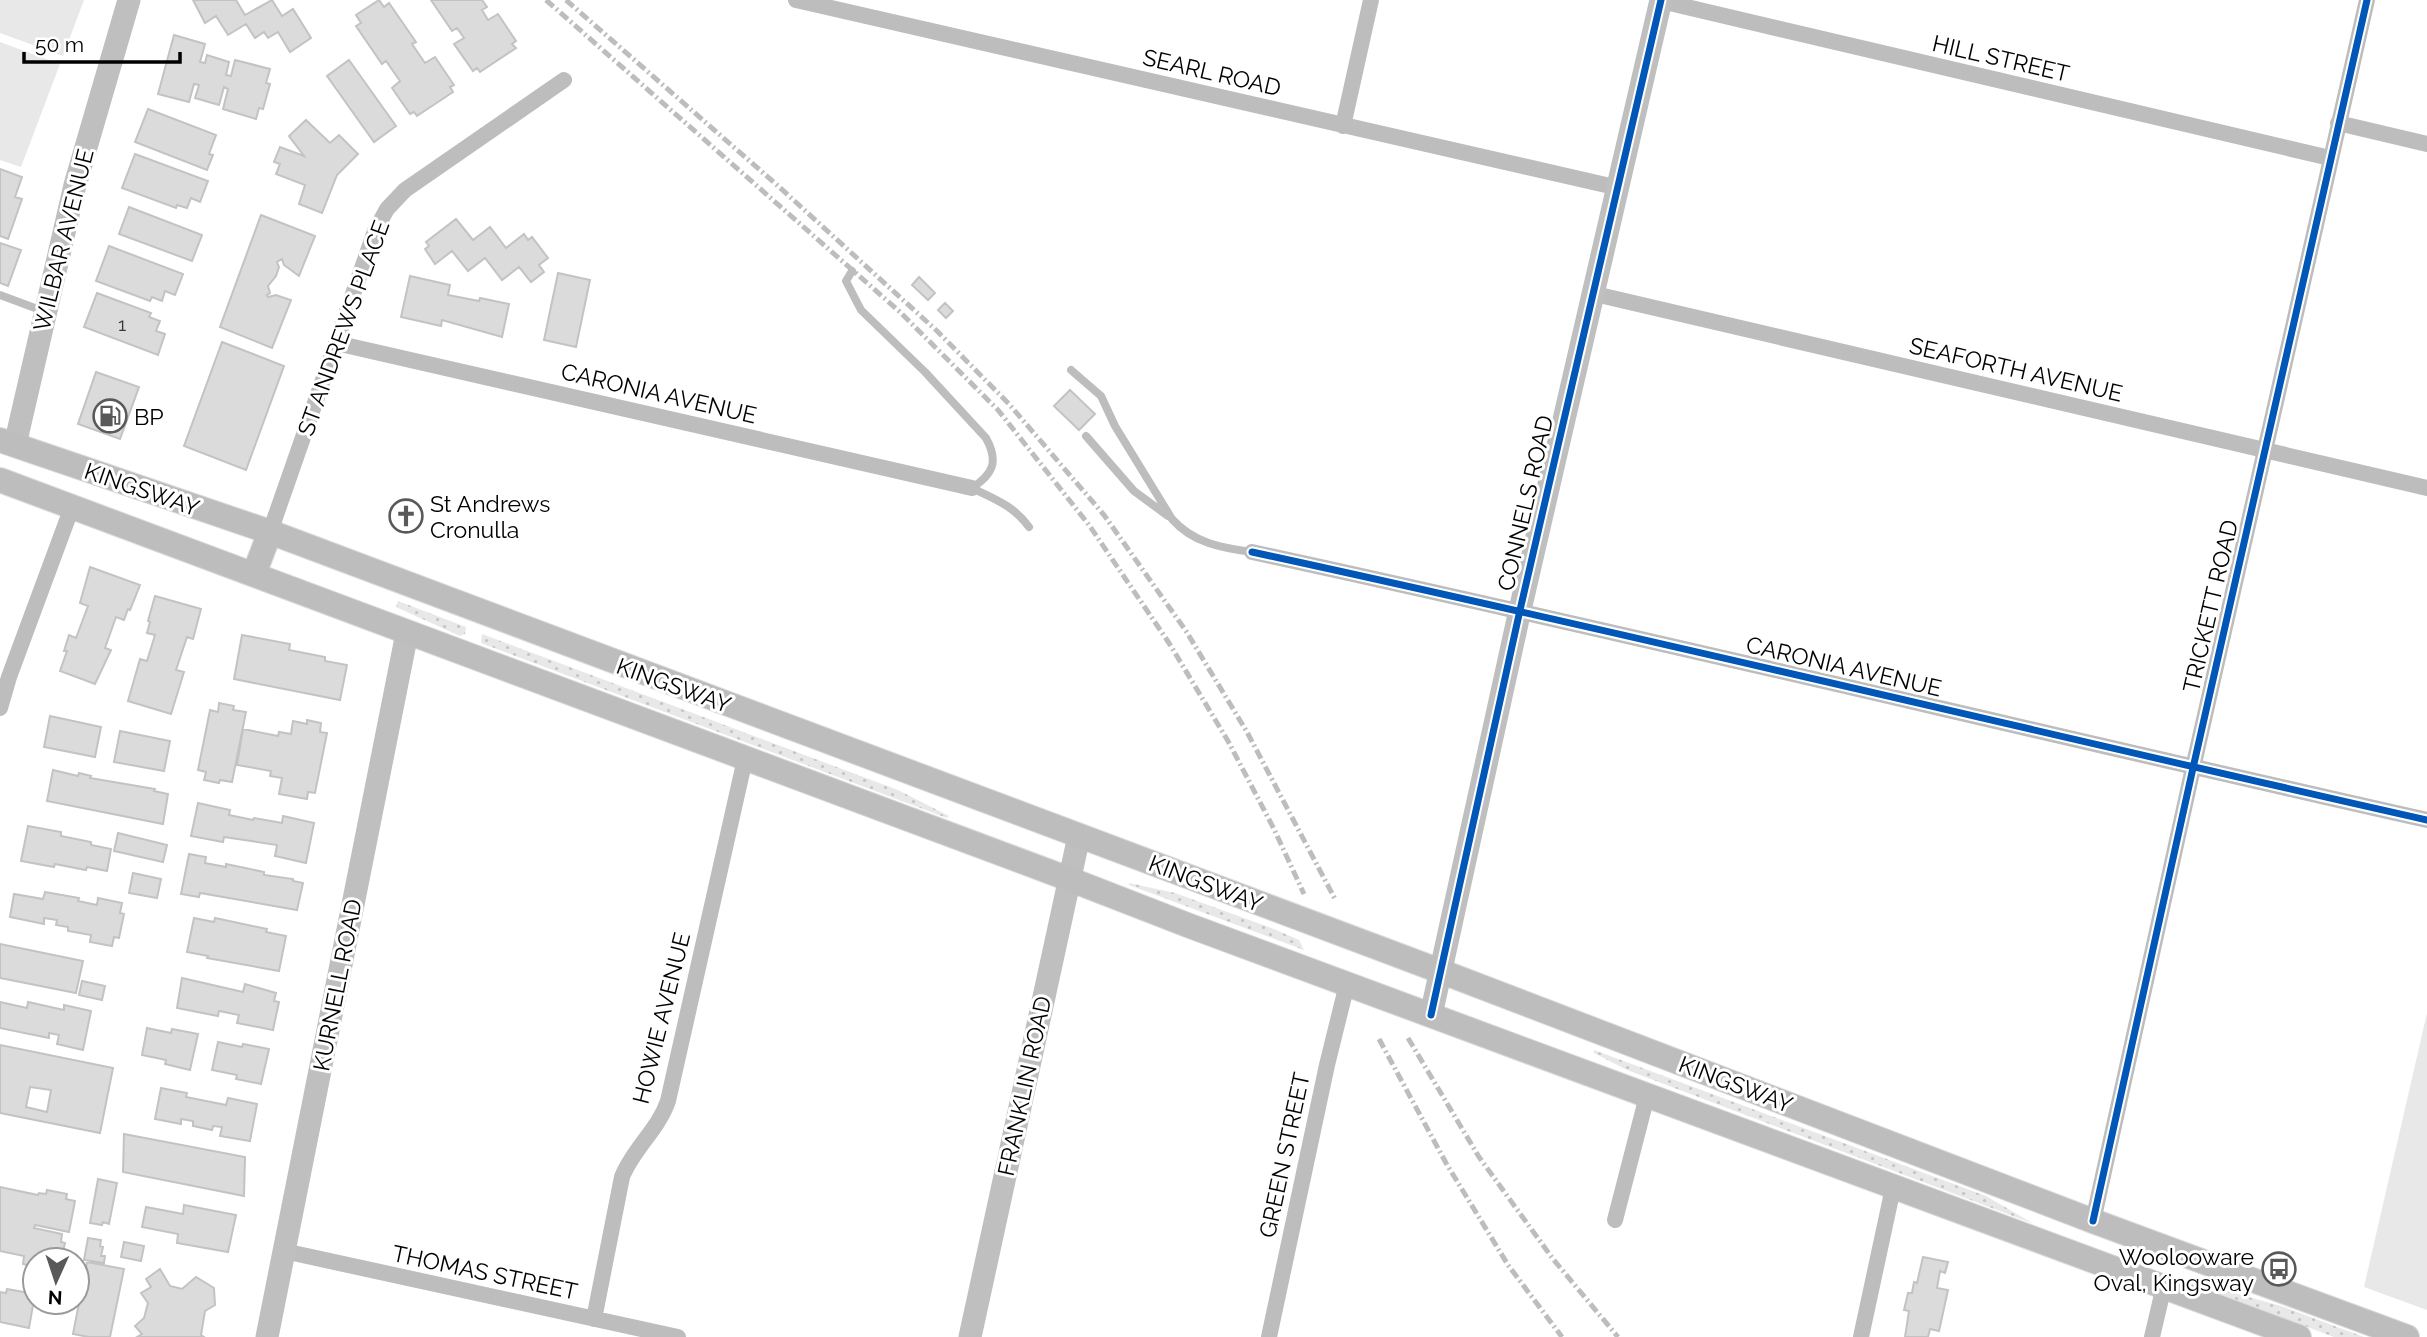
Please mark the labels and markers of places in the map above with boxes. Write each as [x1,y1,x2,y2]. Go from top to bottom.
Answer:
fuel station icon: BP [91,397,129,435]
place label: BP [134,403,164,430]
place label: St Andrews Cronulla [430,490,550,543]
church icon: St Andrews Cronulla [387,497,425,535]
place label: Woolooware Oval, Kingsway [2094,1243,2254,1296]
bus stop icon: Woolooware Oval, Kingsway [2260,1250,2298,1288]

